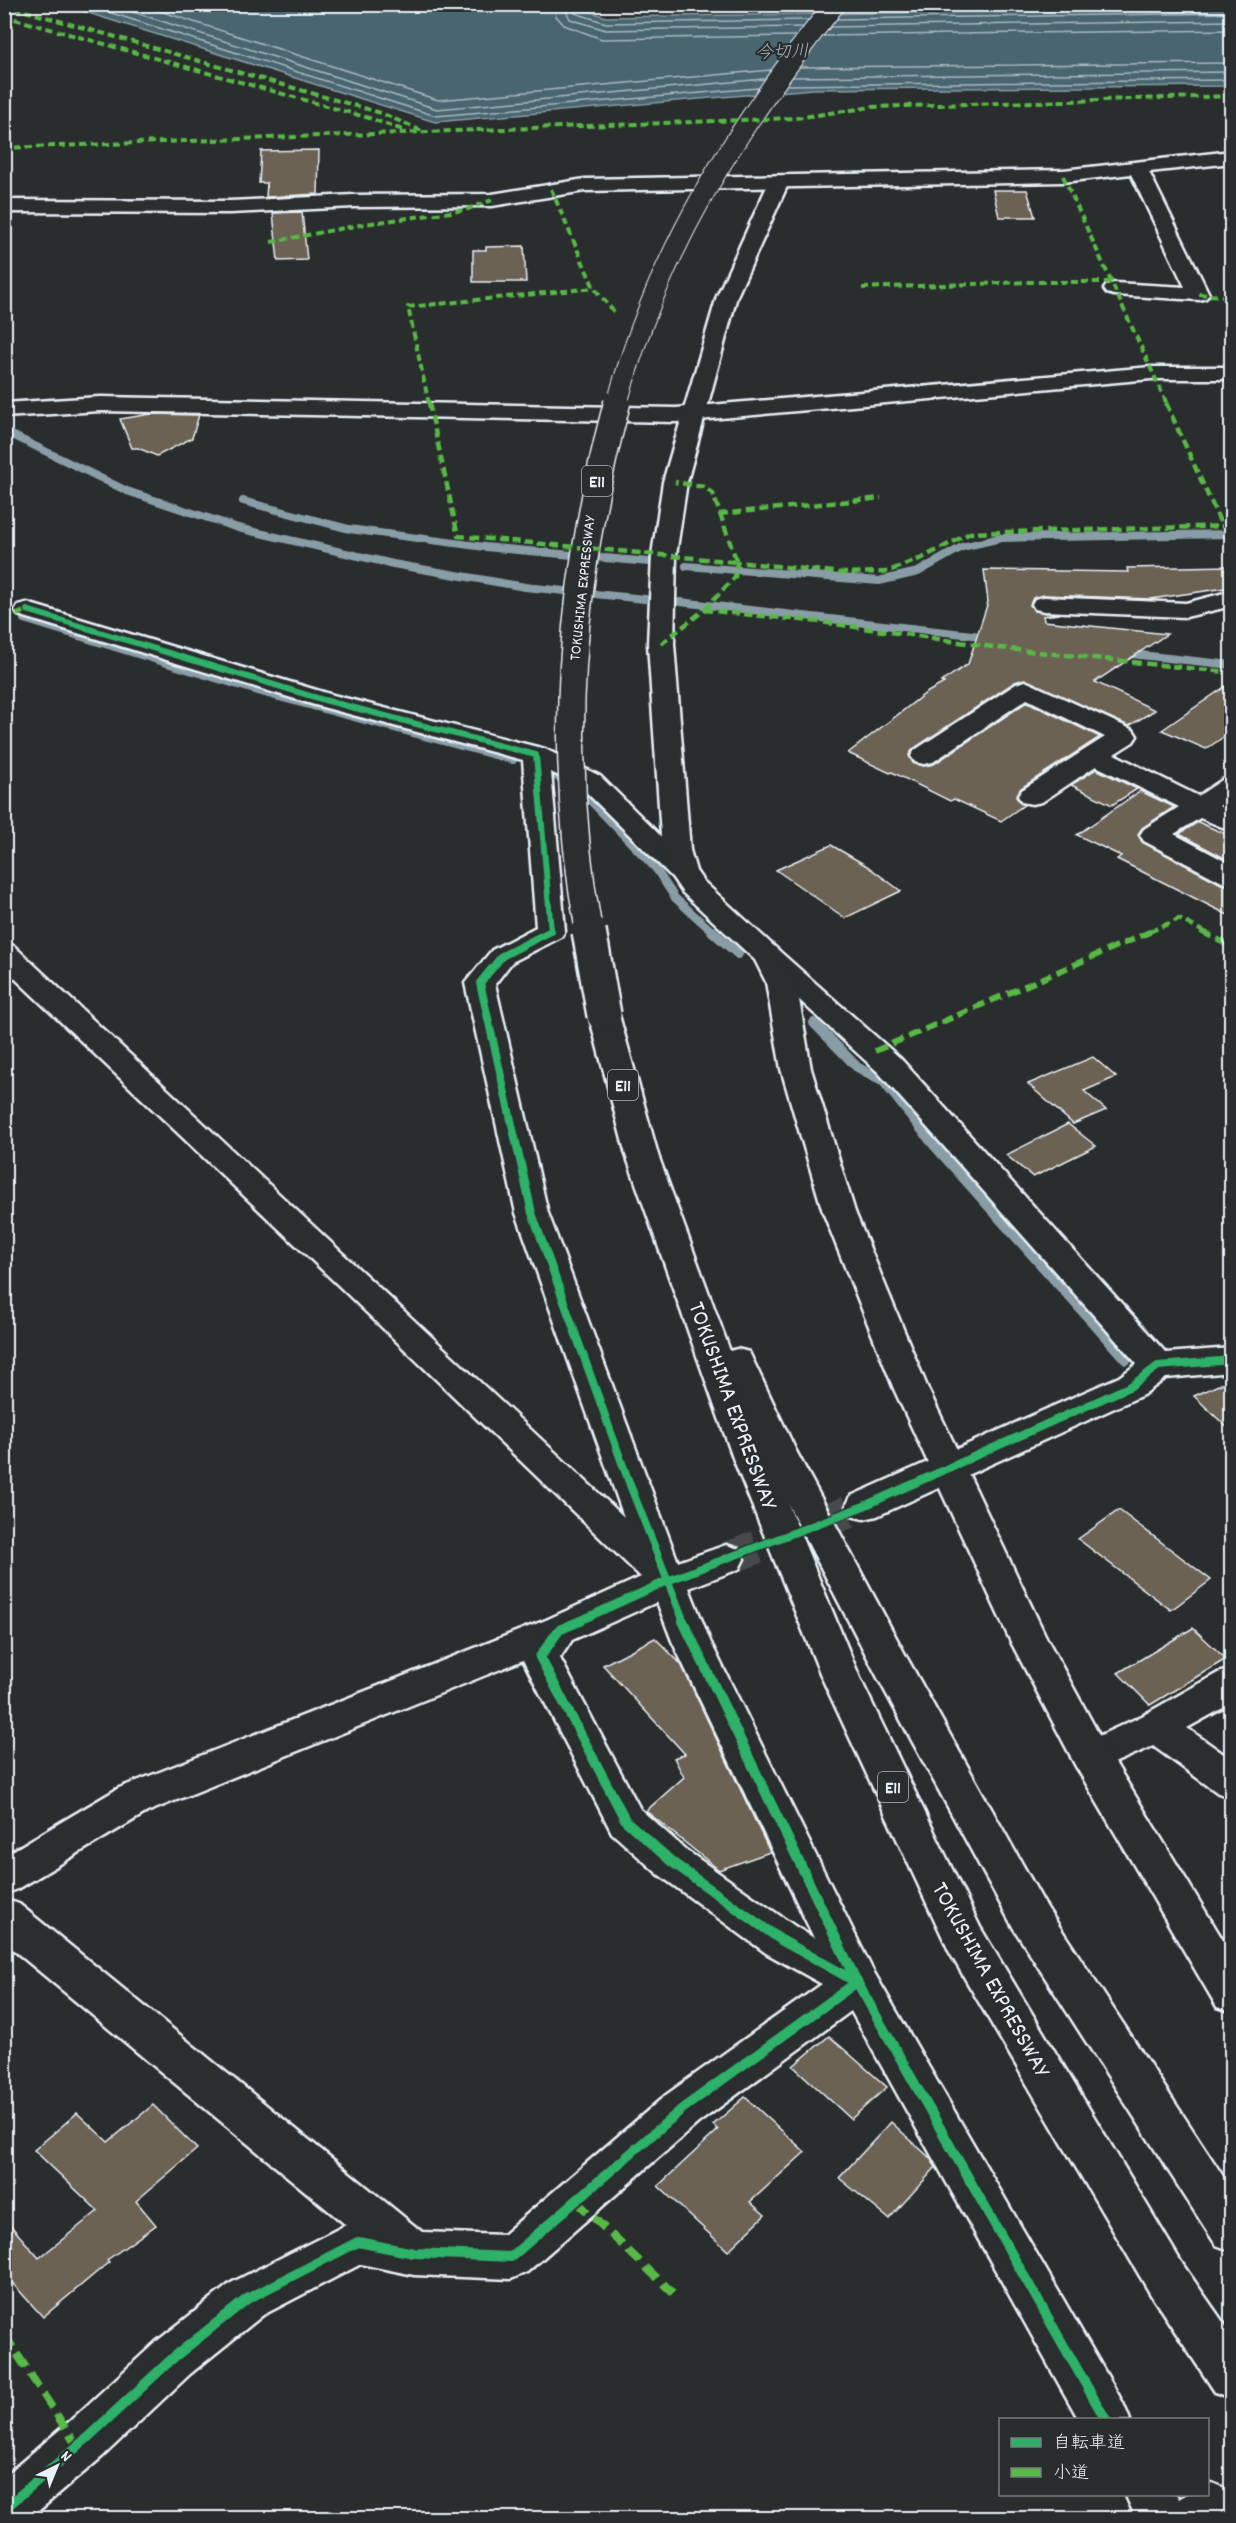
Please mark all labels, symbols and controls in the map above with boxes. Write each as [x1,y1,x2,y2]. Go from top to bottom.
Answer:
water label: 今切川 [755,40,810,67]
road number: E11 [582,466,612,496]
street label: TOKUSHIMA EXPRESSWAY [564,513,603,662]
road number: E11 [608,1070,638,1100]
street label: TOKUSHIMA EXPRESSWAY [678,1297,785,1516]
road number: E11 [878,1772,908,1802]
street label: TOKUSHIMA EXPRESSWAY [921,1877,1058,2085]
legend [999,2418,1209,2496]
text: 自転車道 [1053,2432,1125,2457]
north arrow [27,2436,87,2496]
text: N [55,2446,76,2468]
text: 小道 [1053,2462,1089,2487]

